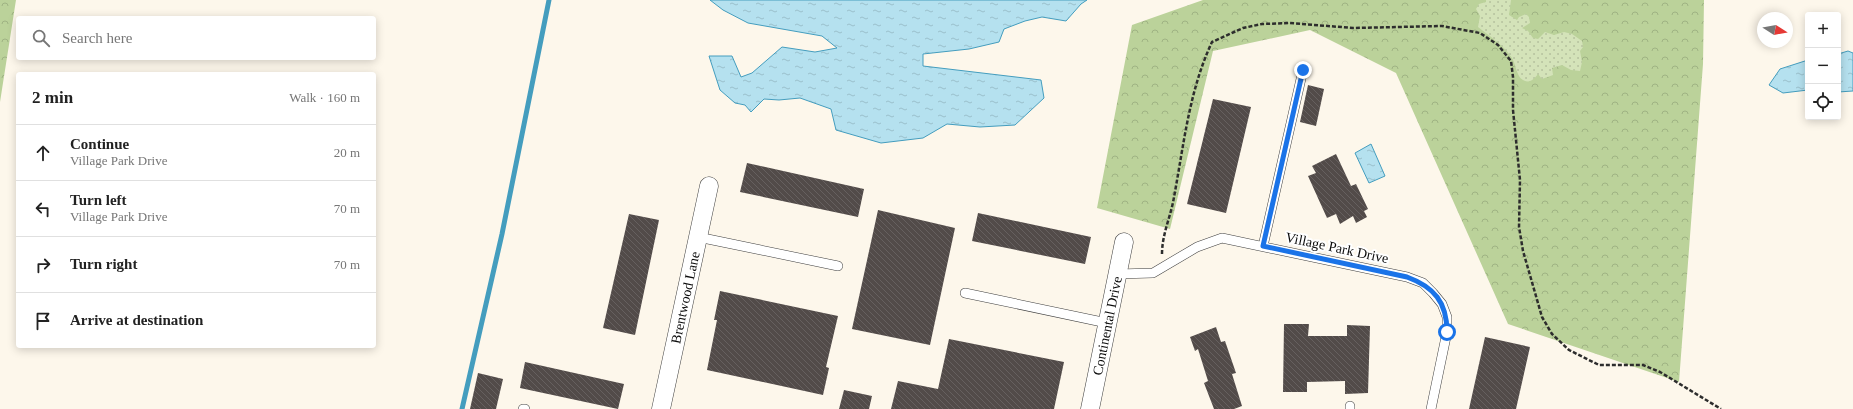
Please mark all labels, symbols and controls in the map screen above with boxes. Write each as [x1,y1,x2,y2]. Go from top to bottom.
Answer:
north arrow [1757,12,1793,48]
map controls [1805,12,1841,120]
button: + [1805,12,1841,48]
search box [16,16,376,60]
icon: search [30,27,52,49]
text: Search here [62,30,132,46]
button: − [1805,48,1841,84]
route end [1294,61,1312,79]
button: locate [1805,84,1841,120]
text: 2 min [32,88,73,107]
text: Walk · 160 m [289,90,360,105]
text: Continue [70,136,129,152]
icon: ahead [32,142,54,164]
text: 20 m [334,145,360,160]
text: Village Park Drive [70,153,167,168]
text: Turn left [70,192,127,208]
icon: left [32,198,54,220]
text: 70 m [334,201,360,216]
text: Village Park Drive [70,209,167,224]
street label: Village Park Drive [1284,230,1390,266]
street label: Brentwood Lane [668,250,702,345]
icon: right [32,254,54,276]
text: Turn right [70,256,137,272]
text: 70 m [334,257,360,272]
street label: Continental Drive [1090,275,1124,377]
icon: arrive [32,310,54,332]
text: Arrive at destination [70,312,203,328]
route start [1438,323,1456,341]

